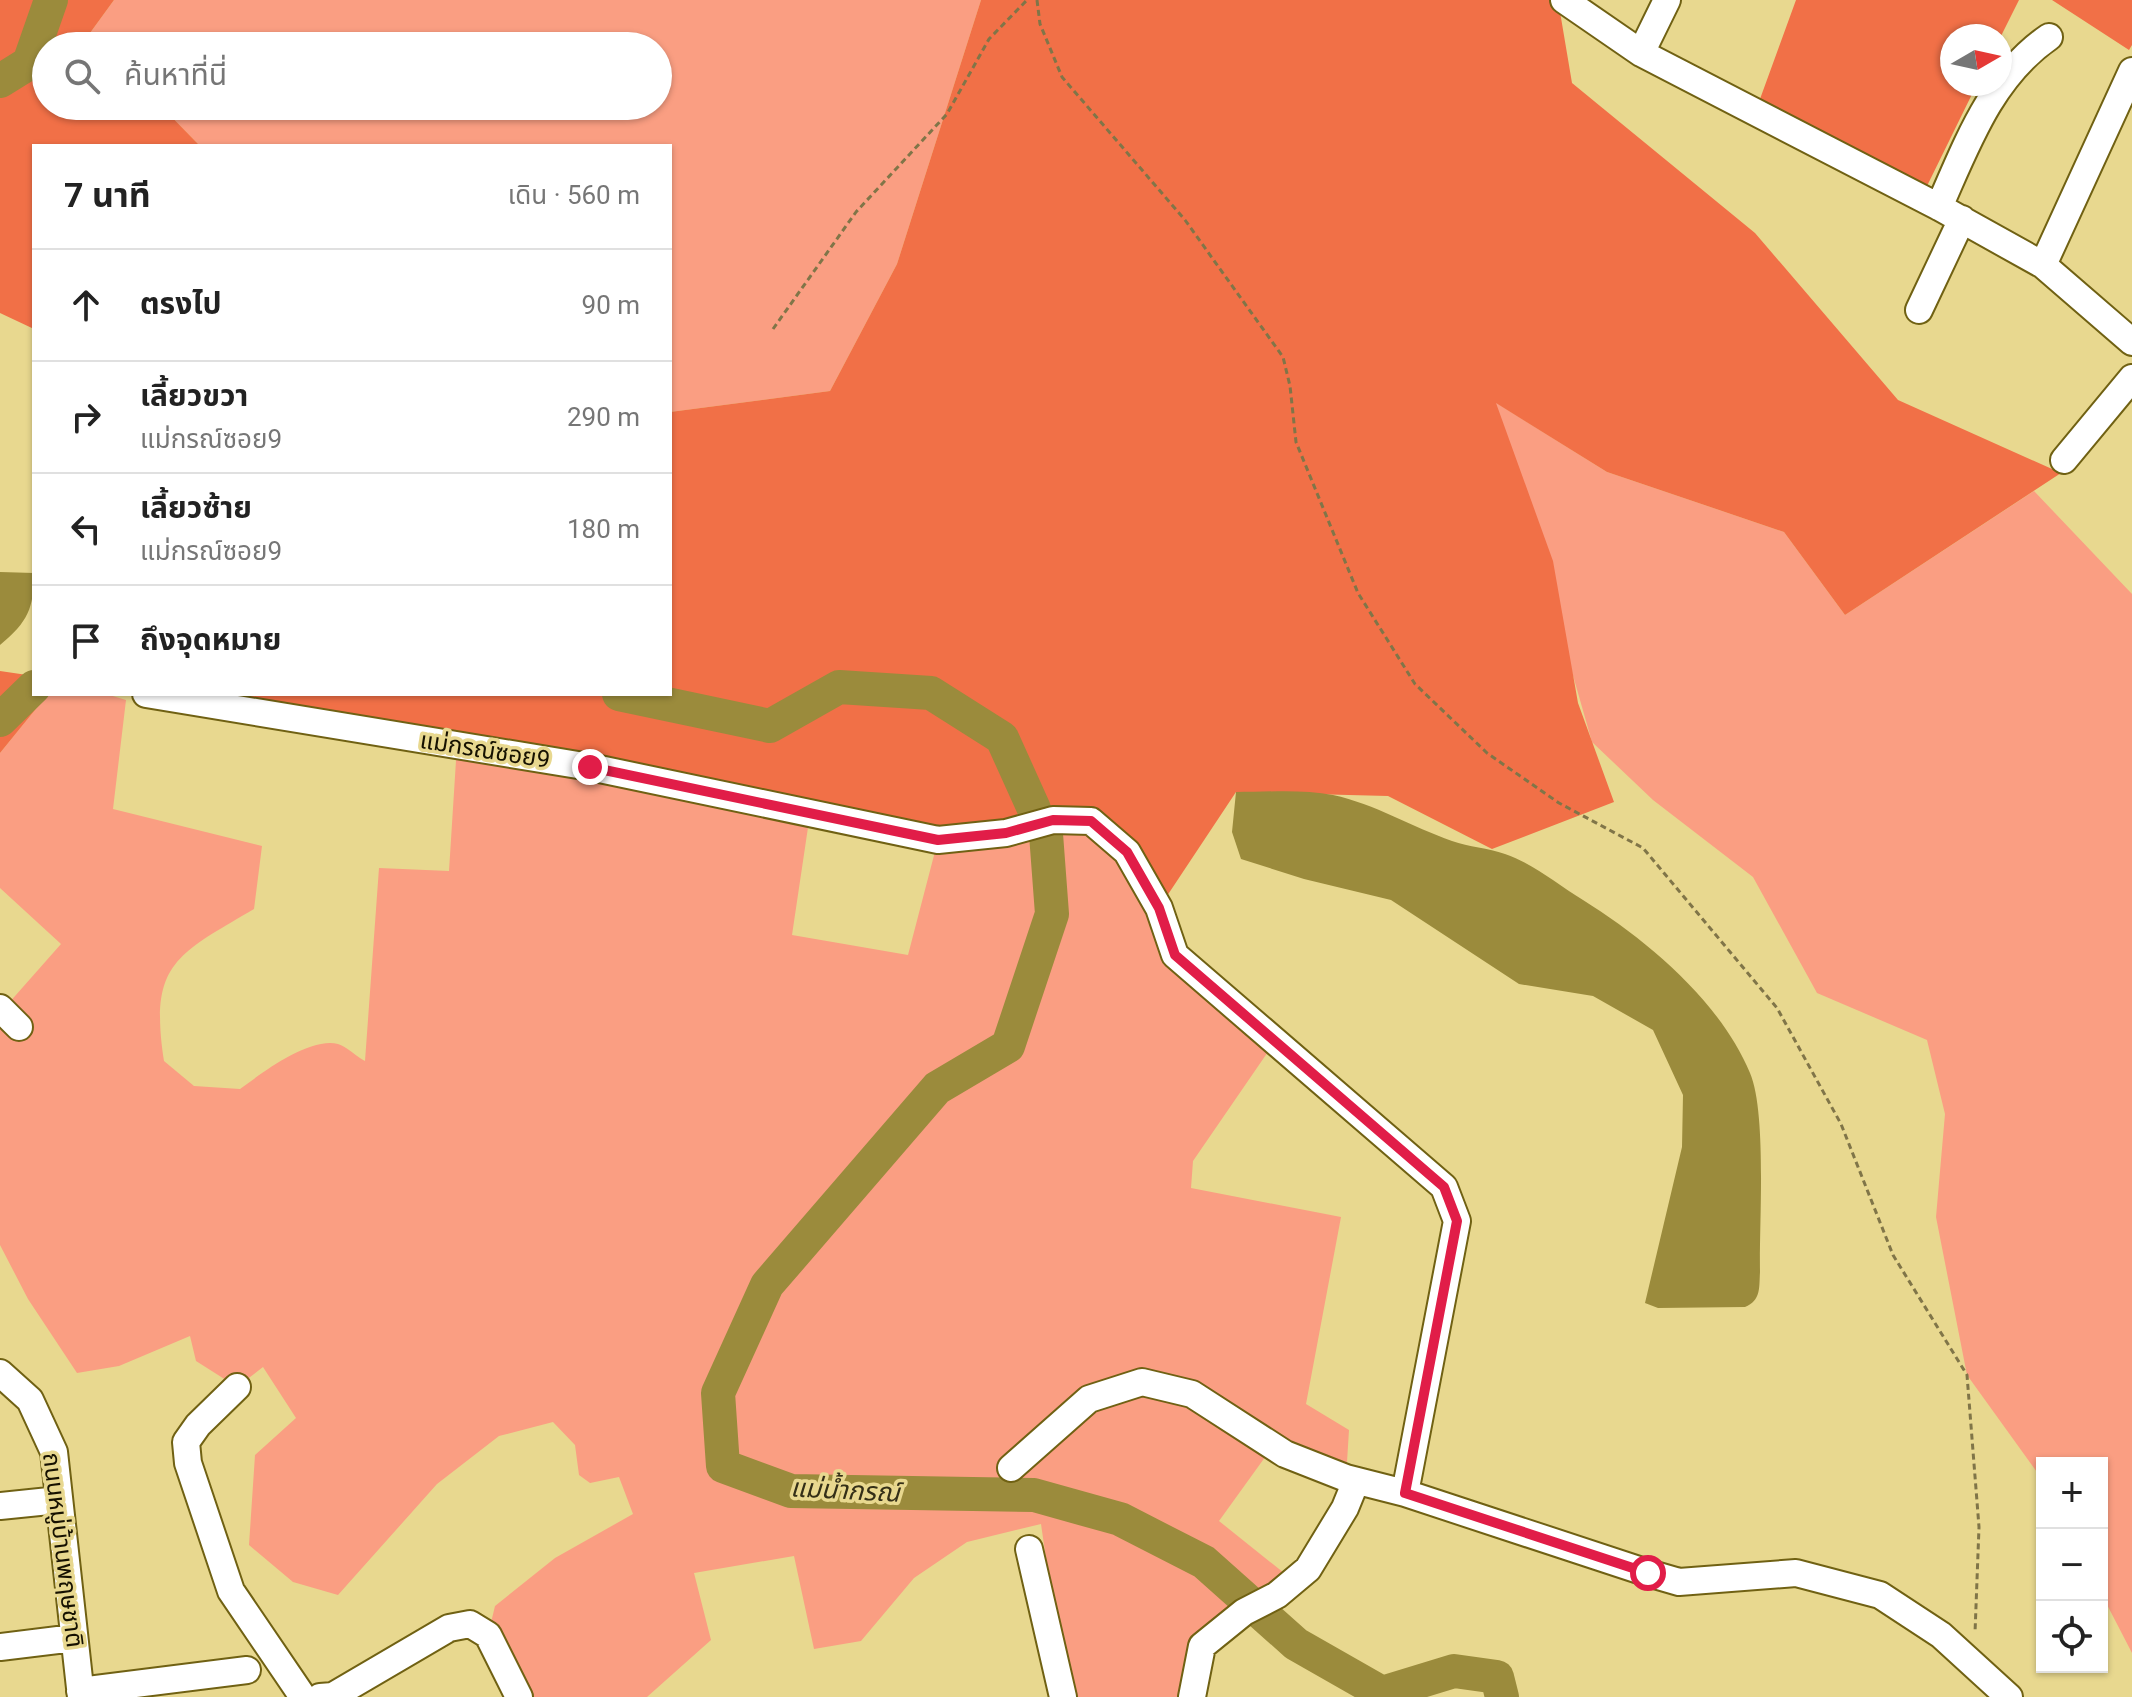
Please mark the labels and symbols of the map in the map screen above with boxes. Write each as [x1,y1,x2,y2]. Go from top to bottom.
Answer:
north arrow [1940,24,2012,96]
street label: แม่กรณ์ซอย9 [418,726,552,774]
route end [572,749,608,785]
street label: ถนนหมู่บ้านพฤษชาติ [36,1451,89,1649]
water label: แม่น้ำกรณ์ [790,1469,905,1508]
route start [1630,1555,1666,1591]

